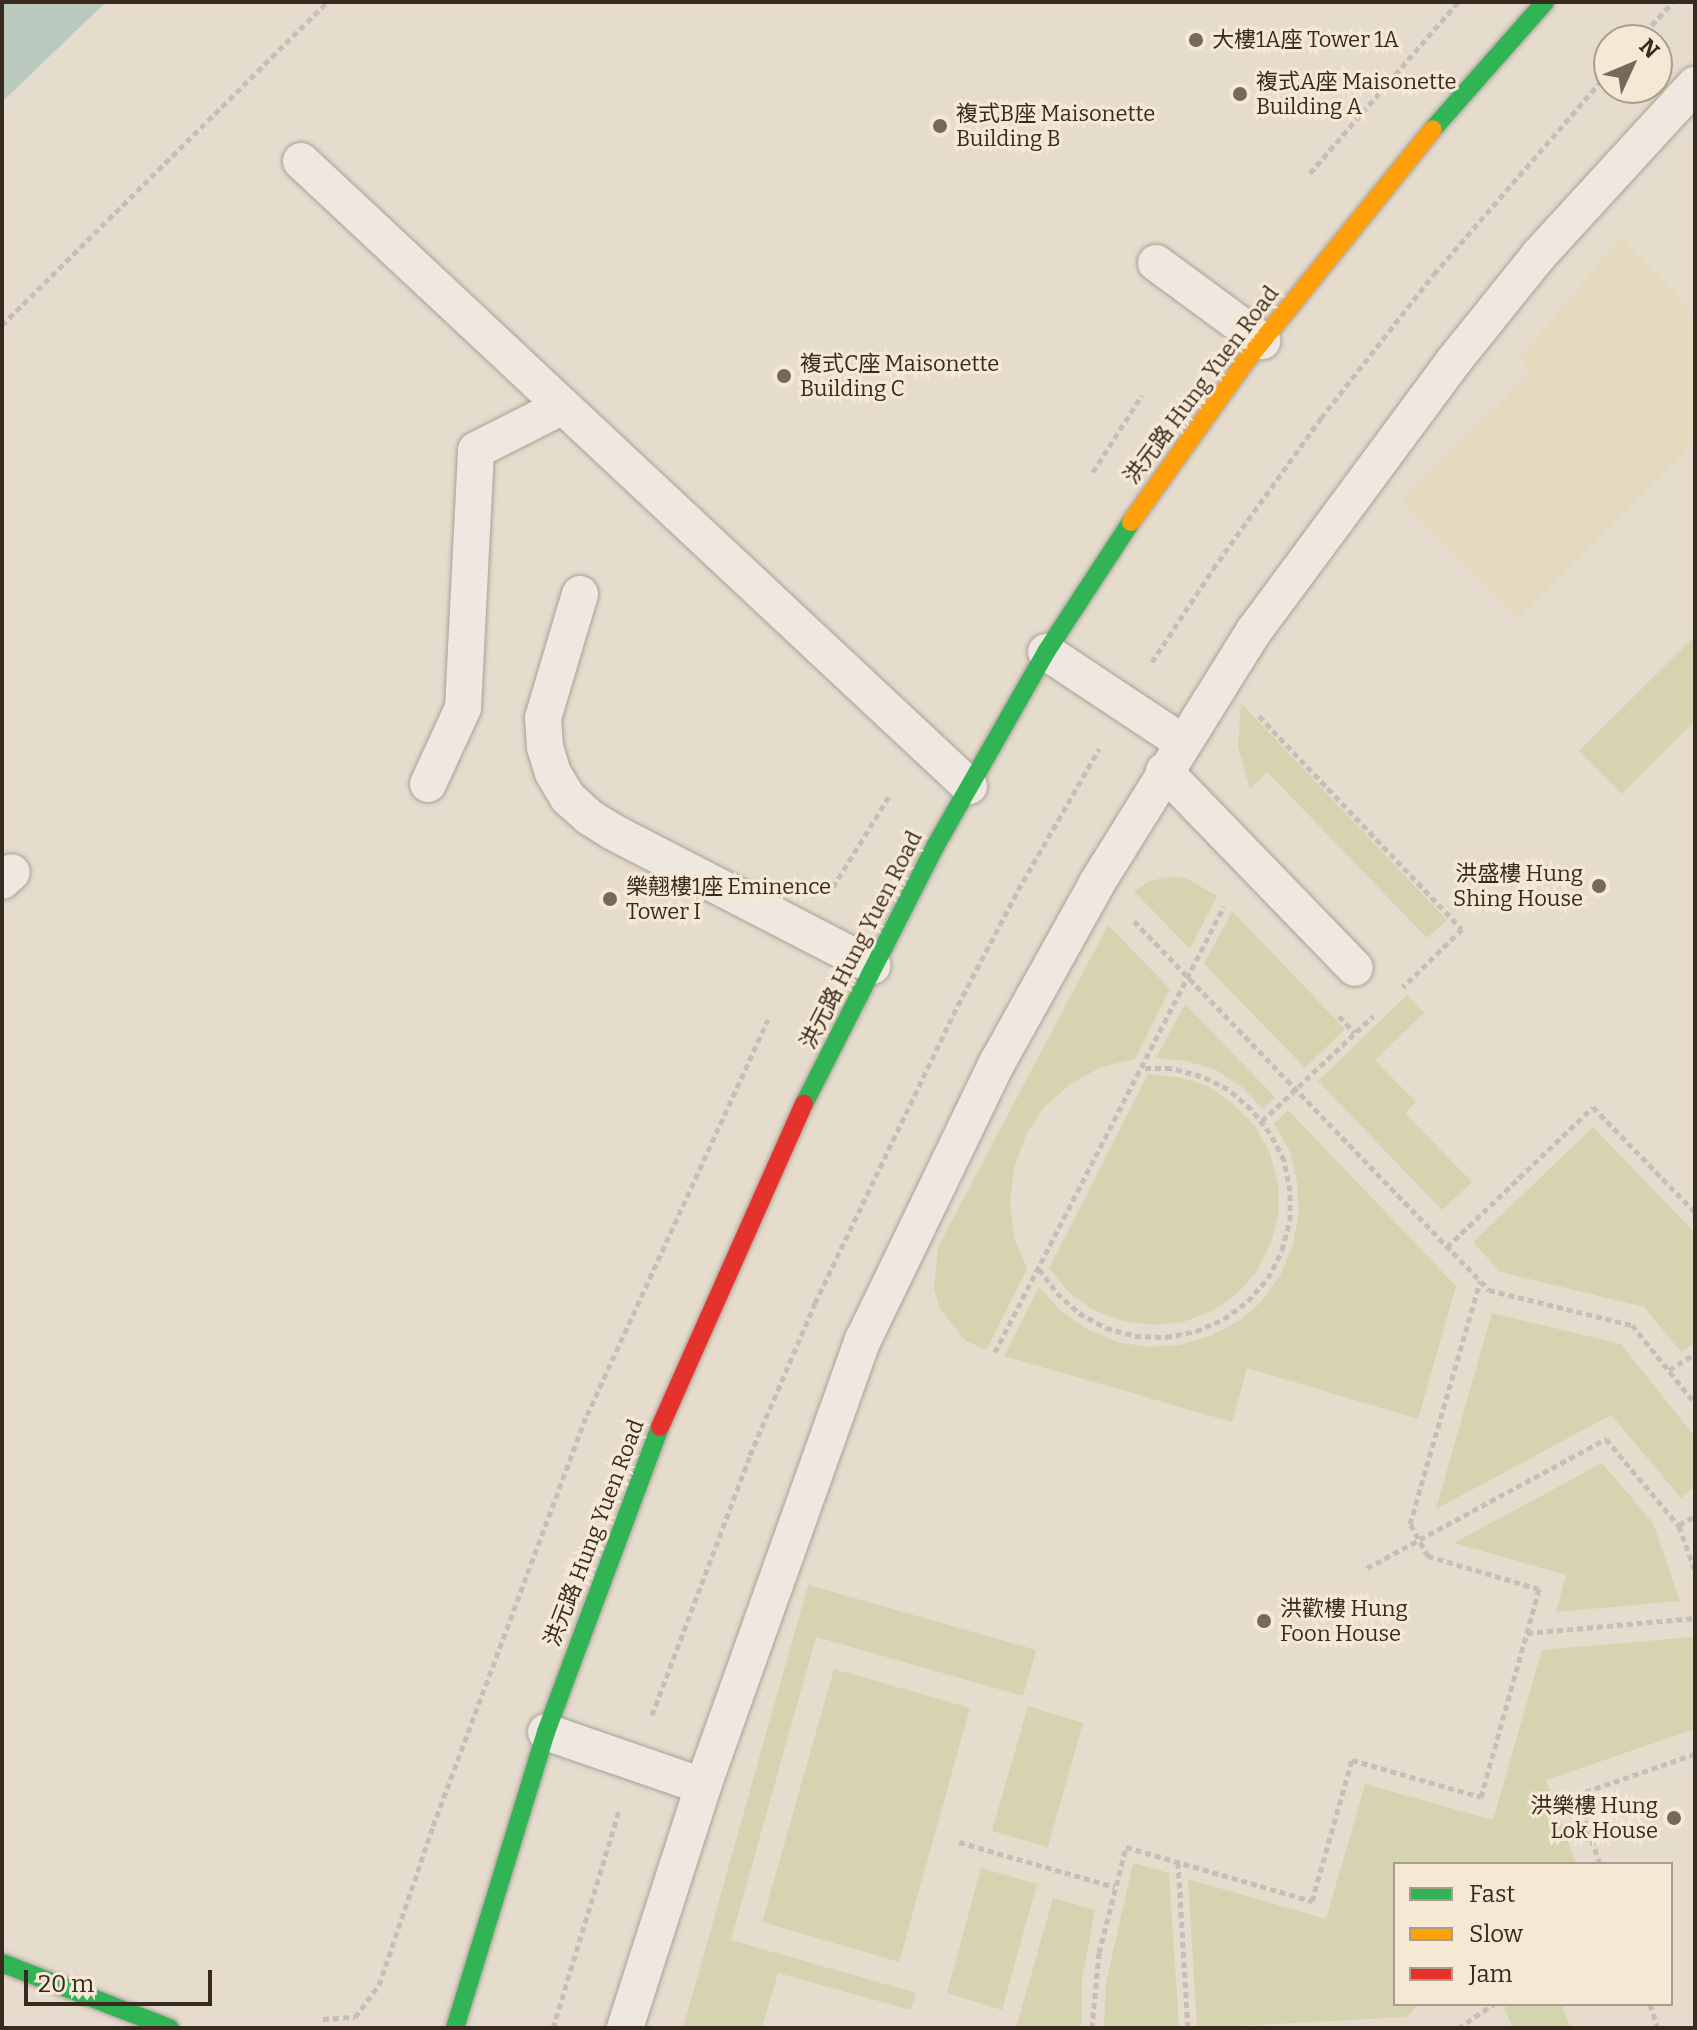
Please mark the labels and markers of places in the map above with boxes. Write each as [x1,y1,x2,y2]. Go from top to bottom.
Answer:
place label: 大樓1A座 Tower 1A [1212,27,1399,53]
marker: 大樓1A座 Tower 1A [1187,31,1205,49]
place label: 複式A座 Maisonette Building A [1256,68,1457,120]
marker: 複式A座 Maisonette Building A [1231,85,1249,103]
place label: 複式B座 Maisonette Building B [956,100,1155,152]
marker: 複式B座 Maisonette Building B [931,117,949,135]
place label: 複式C座 Maisonette Building C [800,350,999,402]
marker: 複式C座 Maisonette Building C [775,367,793,385]
place label: 洪盛樓 Hung Shing House [1453,860,1583,912]
place label: 樂翹樓1座 Eminence Tower I [626,873,831,924]
marker: 洪盛樓 Hung Shing House [1590,877,1608,895]
marker: 樂翹樓1座 Eminence Tower I [601,890,619,908]
place label: 洪歡樓 Hung Foon House [1280,1595,1408,1646]
marker: 洪歡樓 Hung Foon House [1255,1612,1273,1630]
place label: 洪樂樓 Hung Lok House [1530,1792,1658,1844]
marker: 洪樂樓 Hung Lok House [1665,1809,1683,1827]

